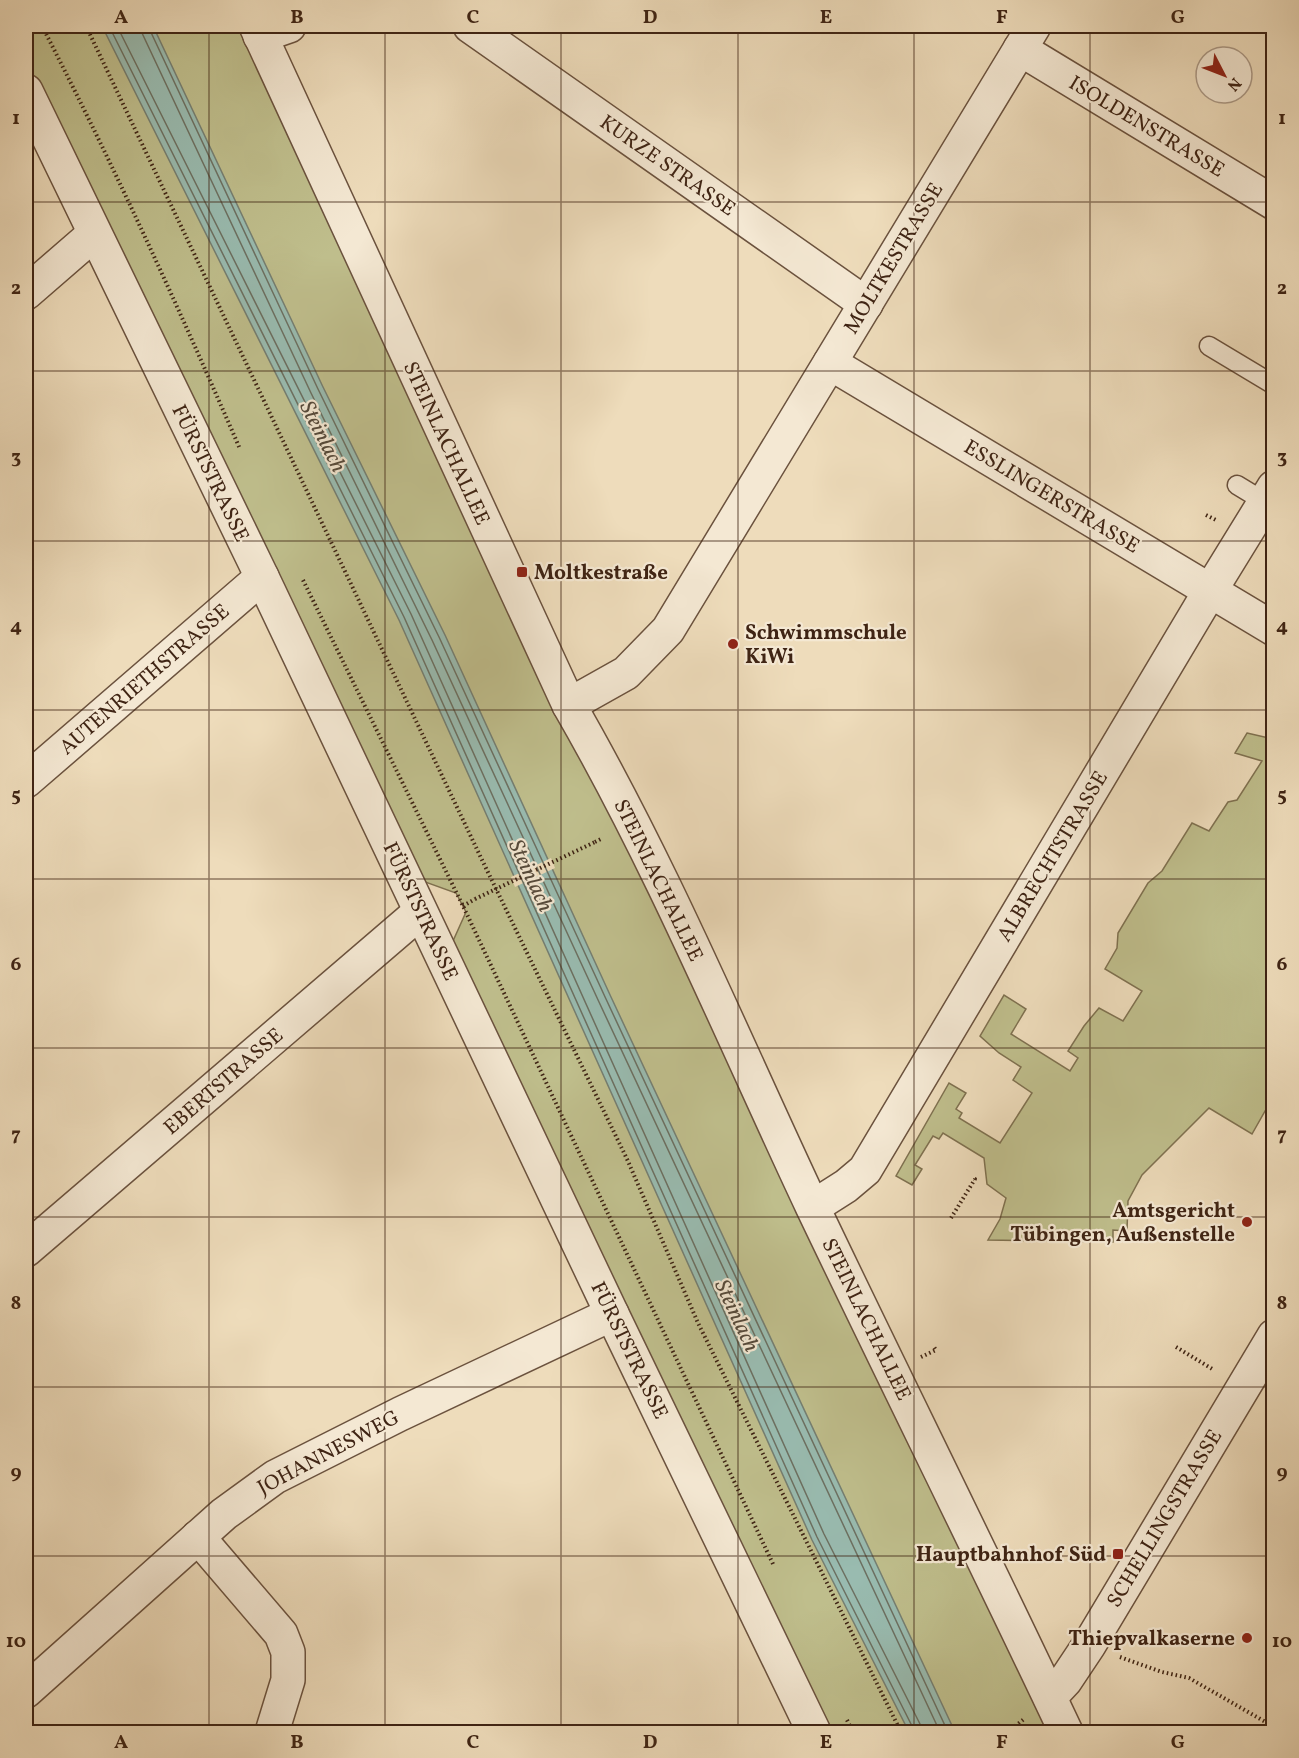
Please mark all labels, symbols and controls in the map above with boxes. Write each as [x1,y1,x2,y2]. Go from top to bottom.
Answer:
text: A [114,4,128,32]
text: B [290,4,304,32]
text: C [467,4,480,32]
text: D [643,4,657,32]
text: E [820,4,832,32]
text: F [996,4,1008,32]
text: G [1171,4,1185,32]
north arrow [1194,45,1254,105]
street label: ISOLDENSTRASSE [1063,69,1230,185]
text: N [1221,72,1246,96]
text: 1 [12,105,20,133]
text: 1 [1278,105,1286,133]
street label: KURZE STRASSE [593,109,741,224]
street label: MOLTKESTRASSE [838,178,951,340]
text: 2 [11,275,21,303]
text: 2 [1277,275,1287,303]
street label: STEINLACHALLEE [395,357,496,530]
water label: Steinlach [291,396,353,478]
street label: FÜRSTSTRASSE [164,400,256,547]
street label: ESSLINGERSTRASSE [958,433,1145,561]
text: 3 [11,444,21,472]
text: 3 [1277,444,1287,472]
place label: Moltkestraße [534,559,668,588]
marker: Moltkestraße [515,565,529,579]
street label: AUTENRIETHSTRASSE [54,598,236,762]
text: 4 [10,613,22,641]
text: 4 [1276,613,1288,641]
place label: Schwimmschule KiWi [745,619,907,672]
marker: Schwimmschule KiWi [726,637,740,651]
street label: ALBRECHTSTRASSE [991,766,1116,948]
text: 5 [11,782,21,810]
text: 5 [1277,782,1287,810]
street label: STEINLACHALLEE [606,795,710,967]
water label: Steinlach [499,835,560,917]
street label: FÜRSTSTRASSE [375,838,464,986]
text: 6 [11,951,22,979]
text: 6 [1277,951,1288,979]
street label: EBERTSTRASSE [158,1022,290,1142]
text: 7 [11,1121,21,1149]
text: 7 [1277,1121,1287,1149]
place label: Amtsgericht Tübingen, Außenstelle [1010,1197,1235,1250]
marker: Amtsgericht Tübingen, Außenstelle [1240,1215,1254,1229]
street label: STEINLACHALLEE [814,1234,918,1406]
water label: Steinlach [705,1275,766,1357]
street label: FÜRSTSTRASSE [583,1277,675,1424]
text: 8 [11,1290,21,1318]
text: 8 [1277,1290,1287,1318]
street label: JOHANNESWEG [253,1404,405,1503]
street label: SCHELLINGSTRASSE [1101,1424,1230,1613]
text: 9 [10,1459,22,1487]
text: 9 [1276,1459,1288,1487]
place label: Hauptbahnhof Süd [916,1541,1106,1570]
marker: Hauptbahnhof Süd [1111,1547,1125,1561]
place label: Thiepvalkaserne [1068,1625,1235,1654]
text: 10 [6,1628,26,1656]
text: 10 [1272,1628,1292,1656]
marker: Thiepvalkaserne [1240,1631,1254,1645]
text: A [114,1729,128,1757]
text: B [290,1729,304,1757]
text: C [467,1729,480,1757]
text: D [643,1729,657,1757]
text: E [820,1729,832,1757]
text: F [996,1729,1008,1757]
text: G [1171,1729,1185,1757]

